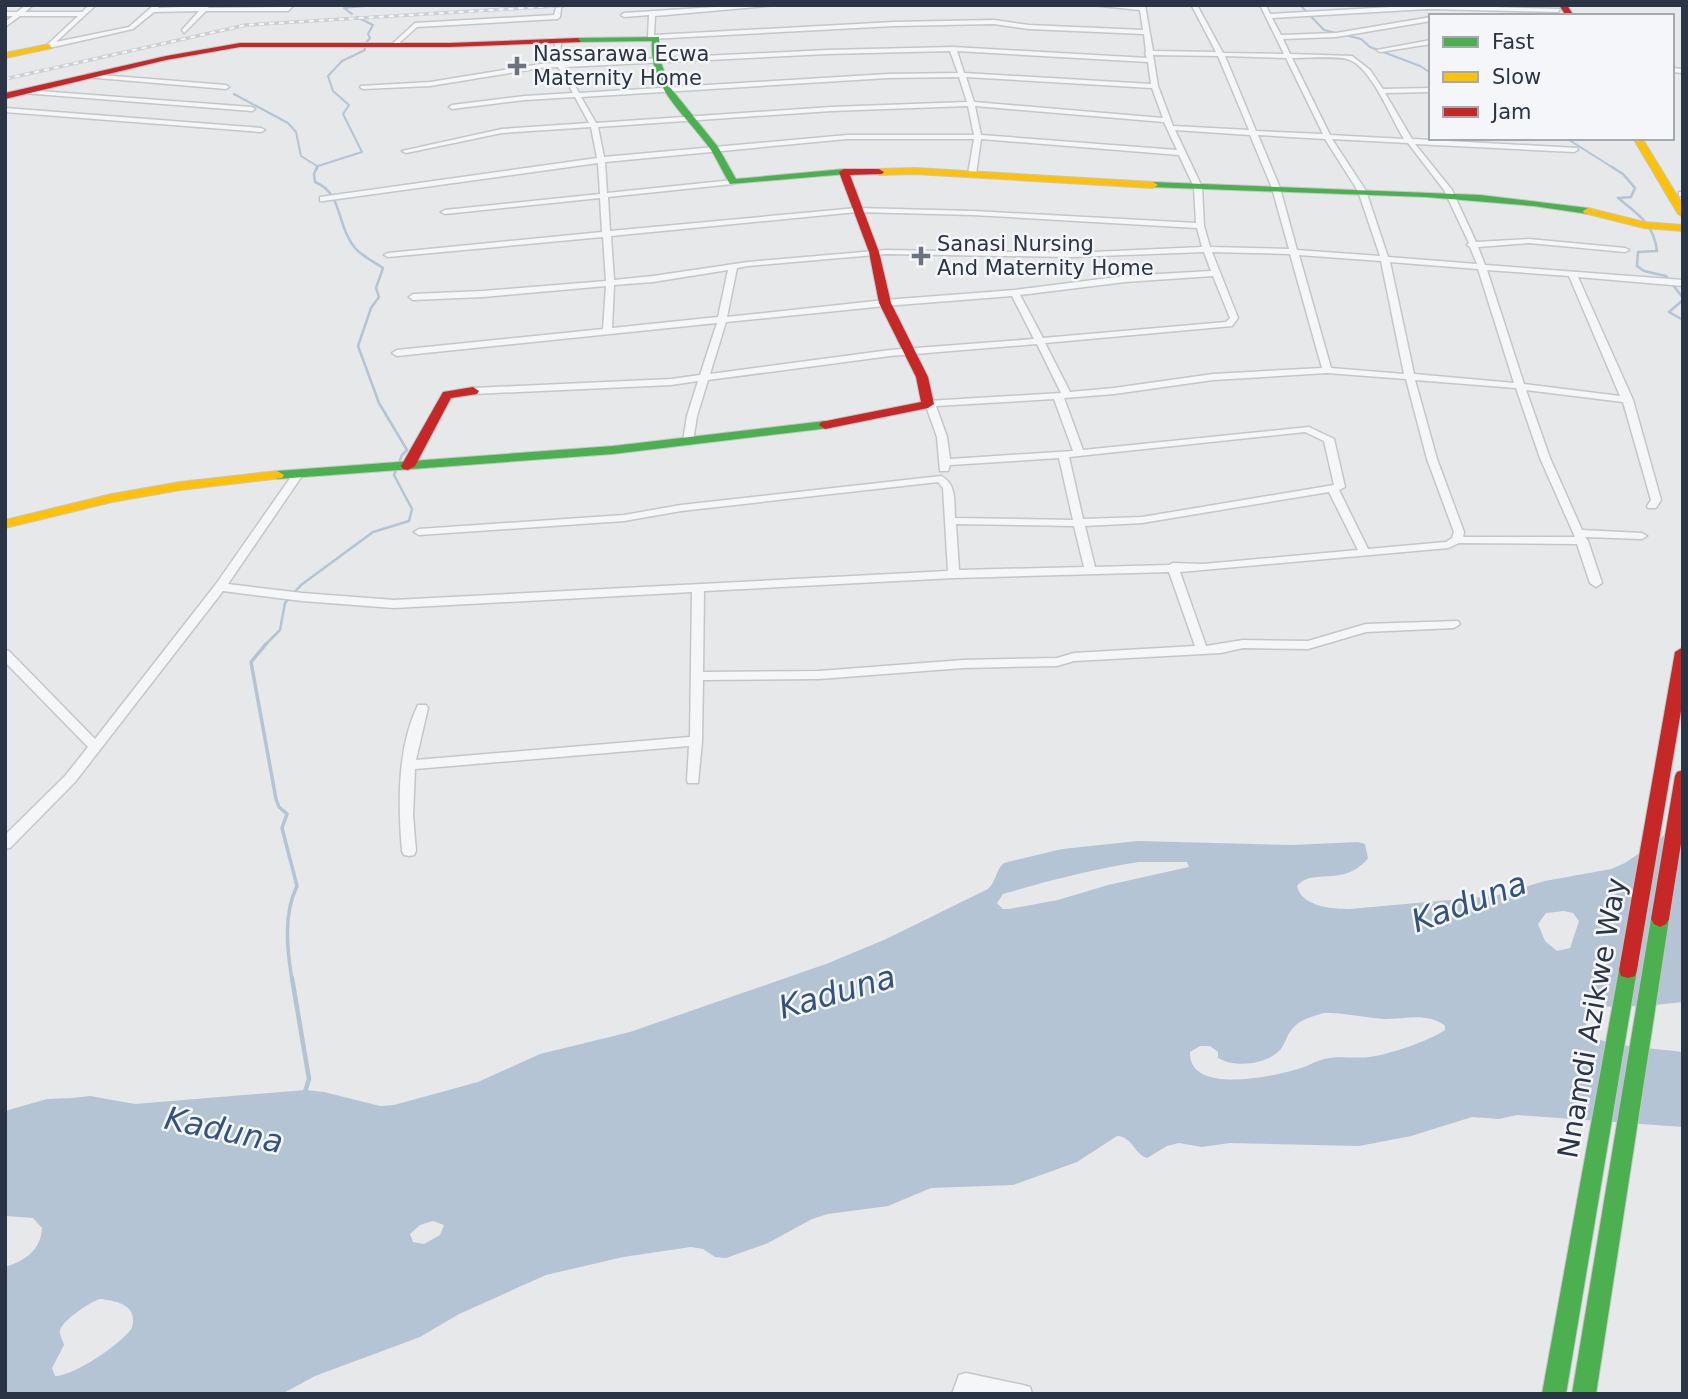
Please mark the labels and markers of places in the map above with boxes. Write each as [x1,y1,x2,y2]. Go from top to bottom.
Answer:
place label: Nassarawa Ecwa Maternity Home [533,42,709,90]
marker: Nassarawa Ecwa Maternity Home [507,56,527,76]
place label: Sanasi Nursing And Maternity Home [937,232,1154,280]
marker: Sanasi Nursing And Maternity Home [911,246,931,266]

